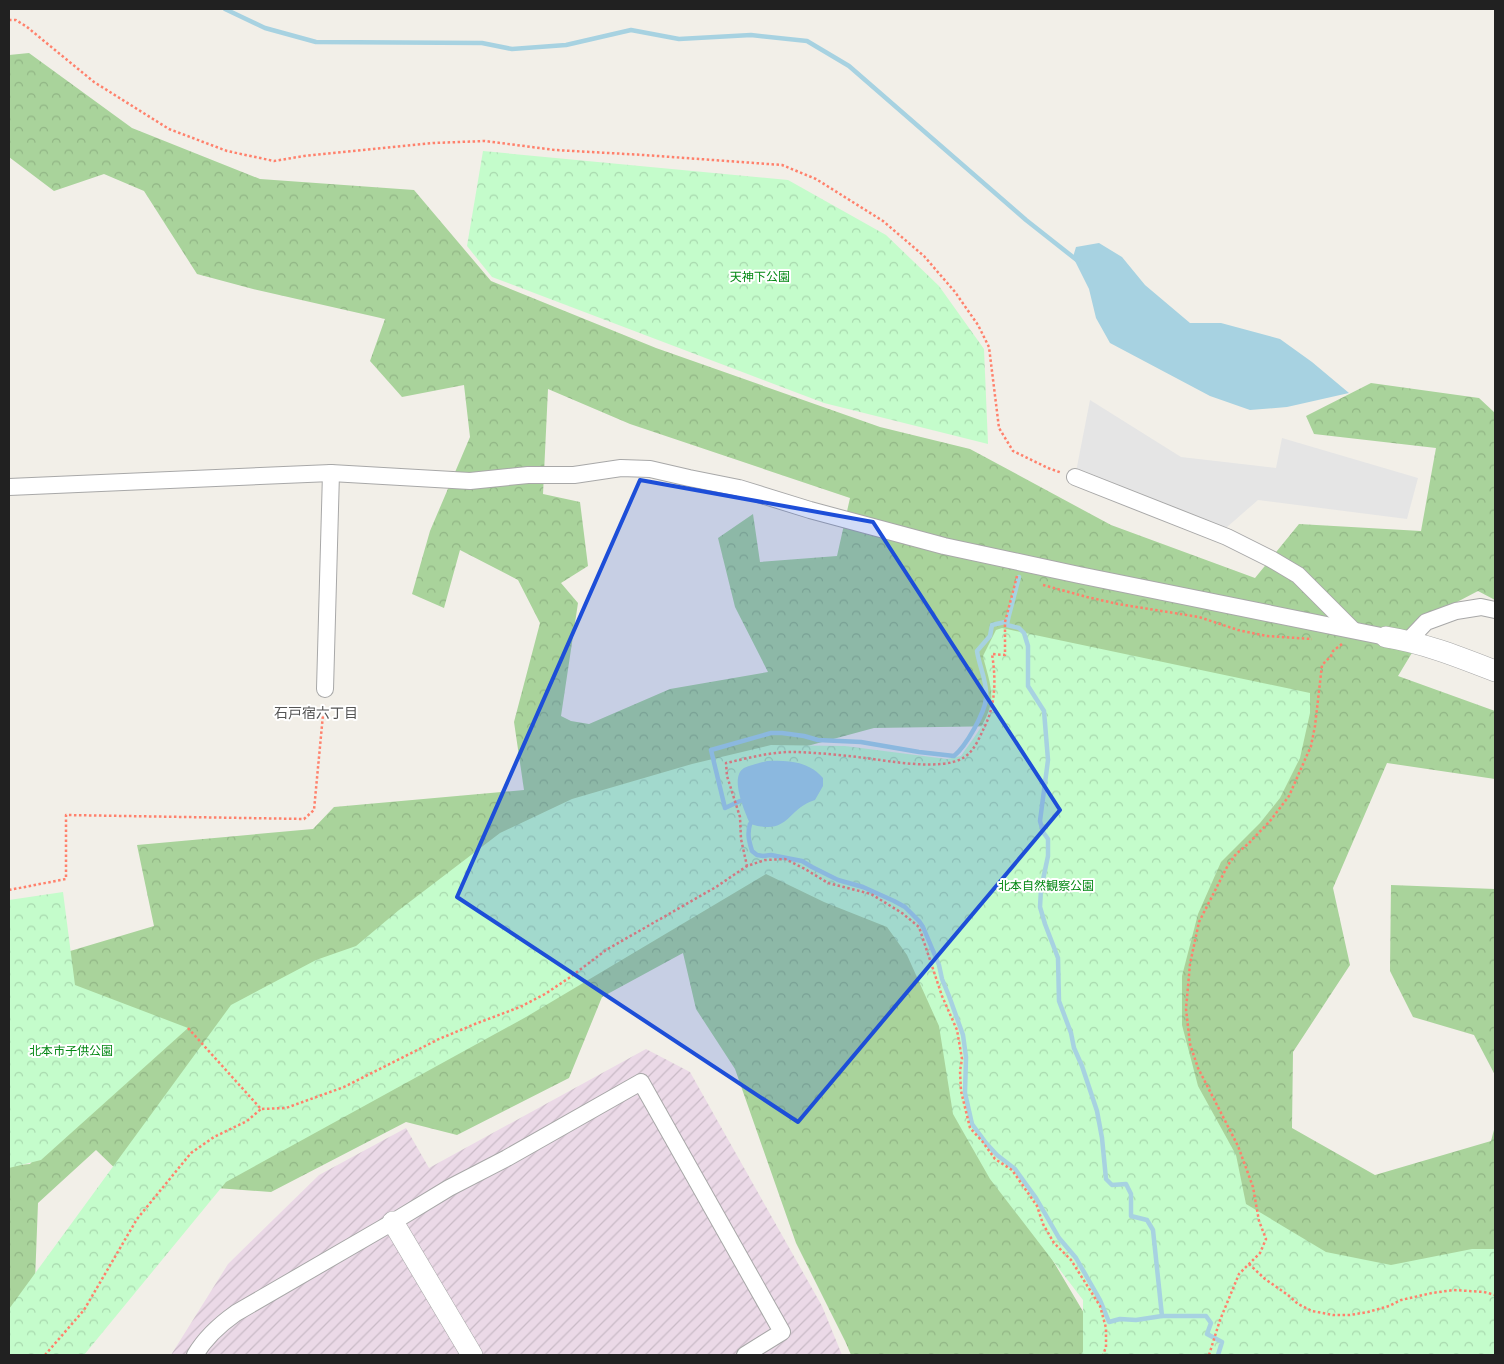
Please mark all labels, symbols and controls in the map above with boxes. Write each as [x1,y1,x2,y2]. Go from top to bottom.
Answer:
park label: 天神下公園 [730,269,790,284]
district label: 石戸宿六丁目 [274,704,358,721]
park label: 北本自然観察公園 [998,878,1094,893]
park label: 北本市子供公園 [29,1043,113,1058]

